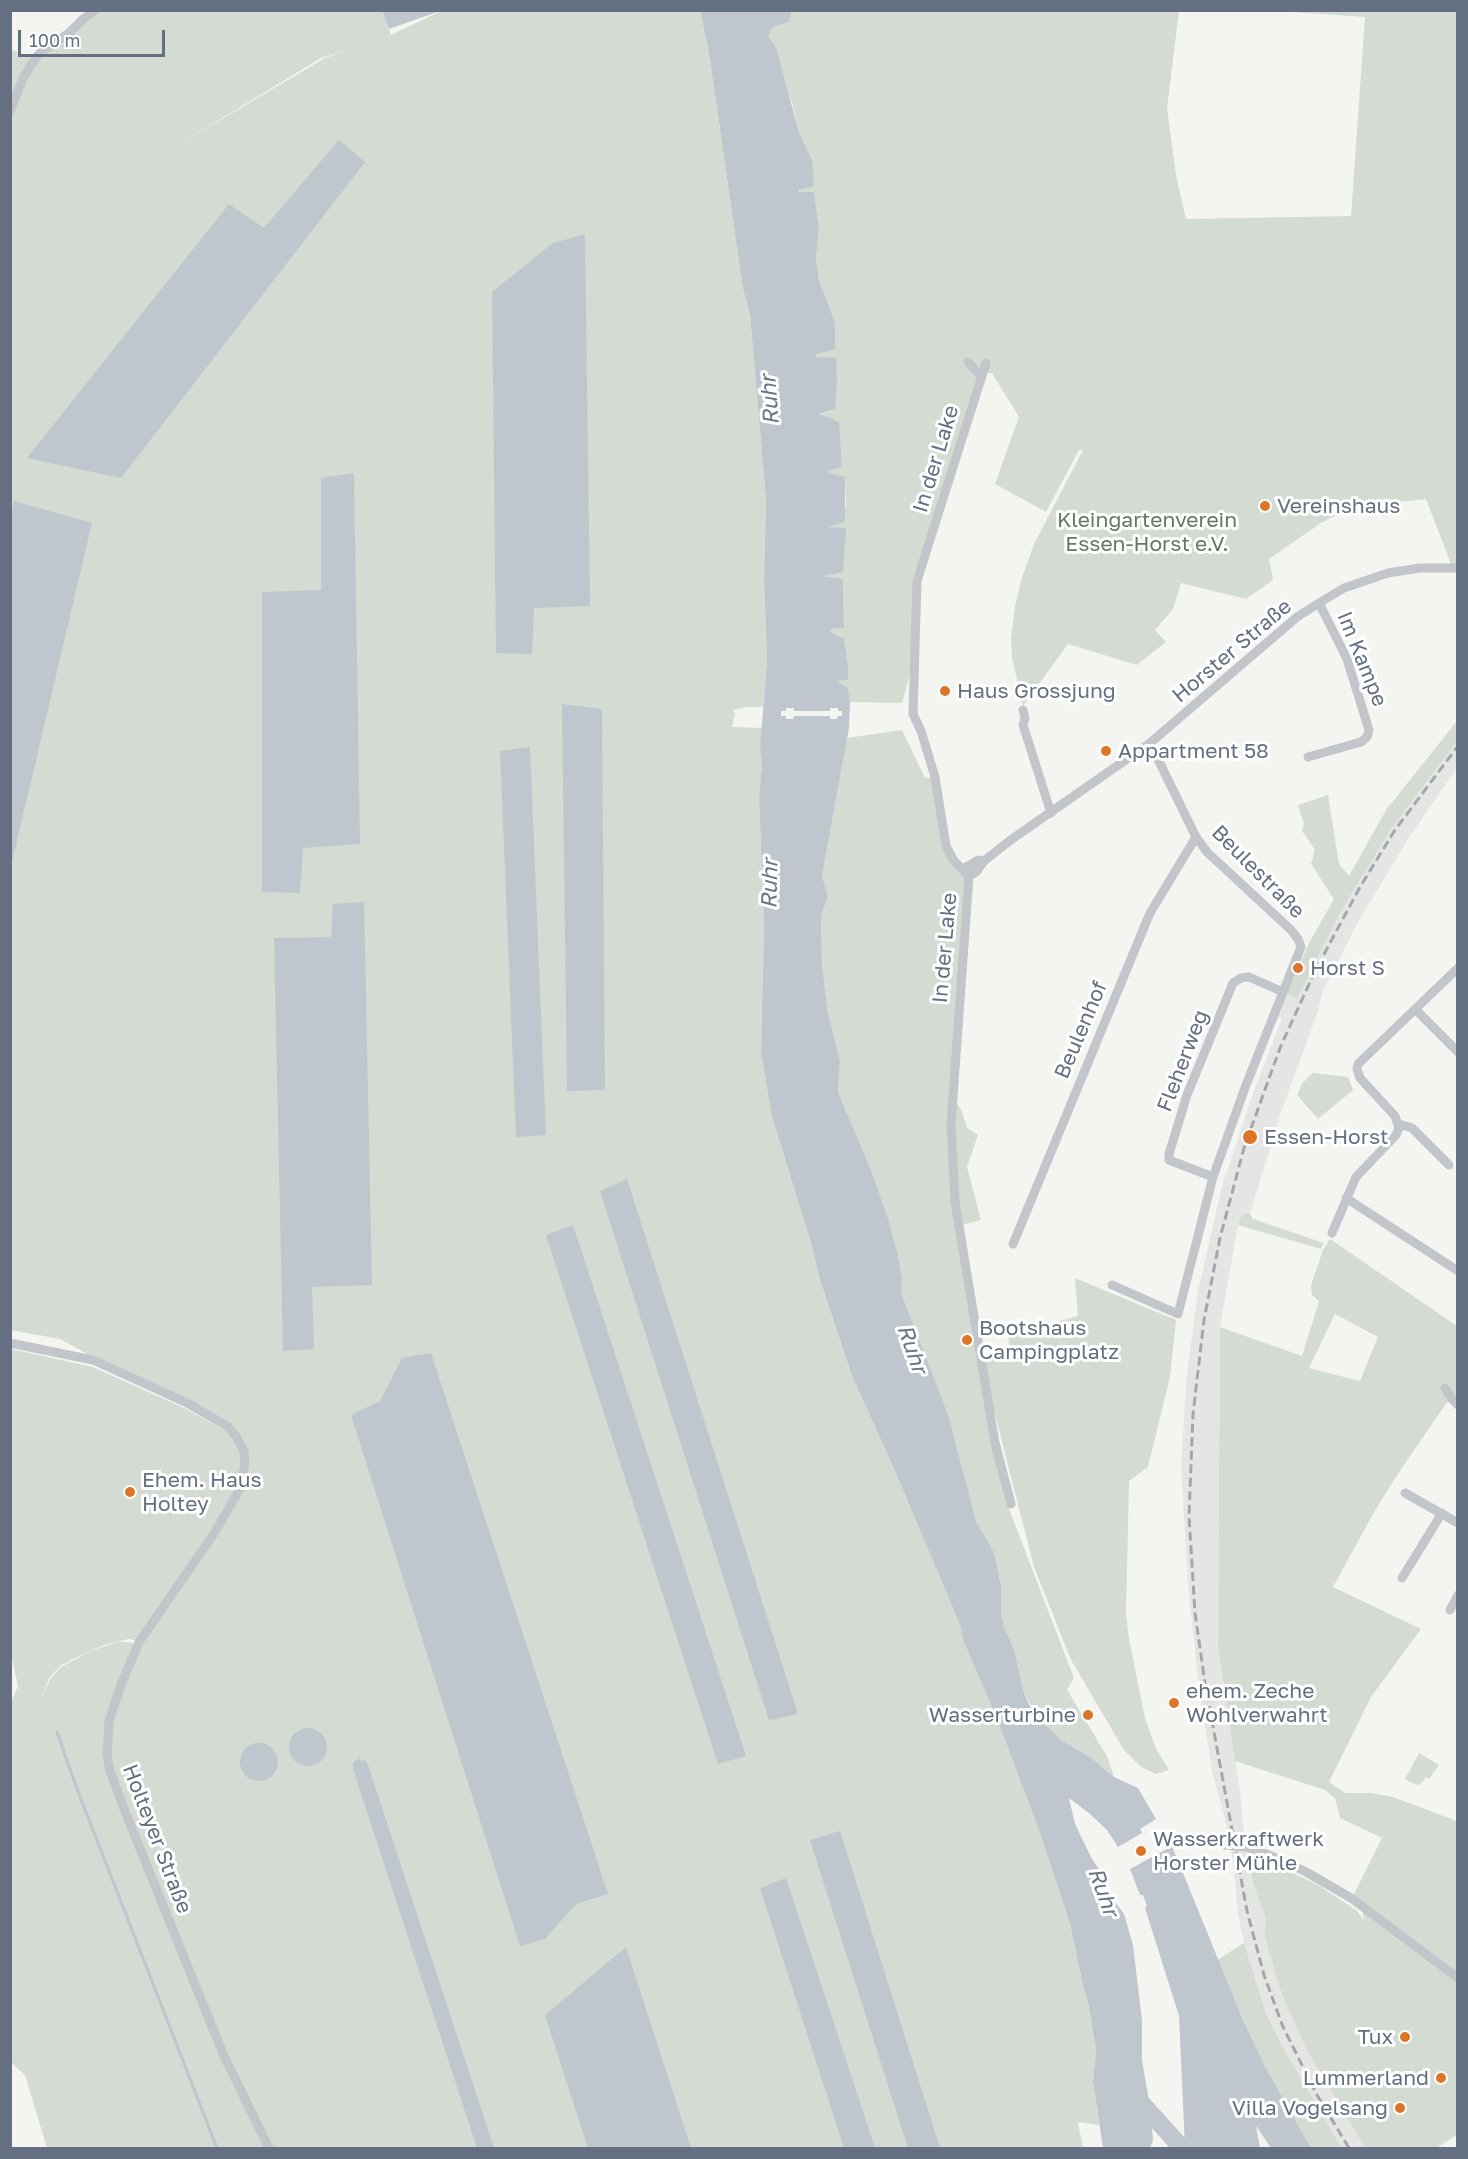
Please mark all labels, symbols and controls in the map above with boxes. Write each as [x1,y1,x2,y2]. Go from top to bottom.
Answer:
scale bar [21,18,168,56]
text: 100 m [29,29,80,51]
water label: Ruhr [755,374,785,426]
street label: In der Lake [908,402,964,516]
place label: Vereinshaus [1277,493,1400,519]
marker: Vereinshaus [1258,499,1272,513]
park label: Kleingartenverein Essen-Horst e.V. [1057,507,1237,557]
street label: Horster Straße [1167,594,1297,708]
street label: Im Kampe [1332,608,1392,710]
place label: Haus Grossjung [957,678,1116,704]
marker: Haus Grossjung [938,684,952,698]
place label: Appartment 58 [1118,738,1269,764]
marker: Appartment 58 [1099,744,1113,758]
street label: Beulestraße [1206,820,1310,924]
water label: Ruhr [756,859,784,909]
street label: In der Lake [928,892,962,1004]
place label: Horst S [1310,955,1385,981]
marker: Horst S [1291,961,1305,975]
street label: Beulenhof [1049,977,1113,1083]
street label: Fleherweg [1152,1007,1214,1115]
place label: Essen-Horst [1264,1124,1388,1150]
marker: Essen-Horst [1241,1128,1259,1146]
place label: Bootshaus Campingplatz [979,1315,1119,1365]
water label: Ruhr [891,1321,933,1377]
marker: Bootshaus Campingplatz [960,1333,974,1347]
place label: Ehem. Haus Holtey [142,1467,262,1517]
marker: Ehem. Haus Holtey [123,1485,137,1499]
place label: ehem. Zeche Wohlverwahrt [1186,1678,1328,1728]
marker: ehem. Zeche Wohlverwahrt [1167,1696,1181,1710]
place label: Wasserturbine [929,1702,1076,1728]
marker: Wasserturbine [1081,1708,1095,1722]
street label: Holteyer Straße [117,1761,197,1917]
place label: Wasserkraftwerk Horster Mühle [1153,1826,1324,1876]
marker: Wasserkraftwerk Horster Mühle [1134,1844,1148,1858]
water label: Ruhr [1082,1864,1124,1920]
place label: Tux [1358,2024,1393,2050]
marker: Tux [1398,2030,1412,2044]
place label: Lummerland [1303,2065,1429,2091]
marker: Lummerland [1434,2071,1448,2085]
place label: Villa Vogelsang [1232,2095,1388,2121]
marker: Villa Vogelsang [1393,2101,1407,2115]

